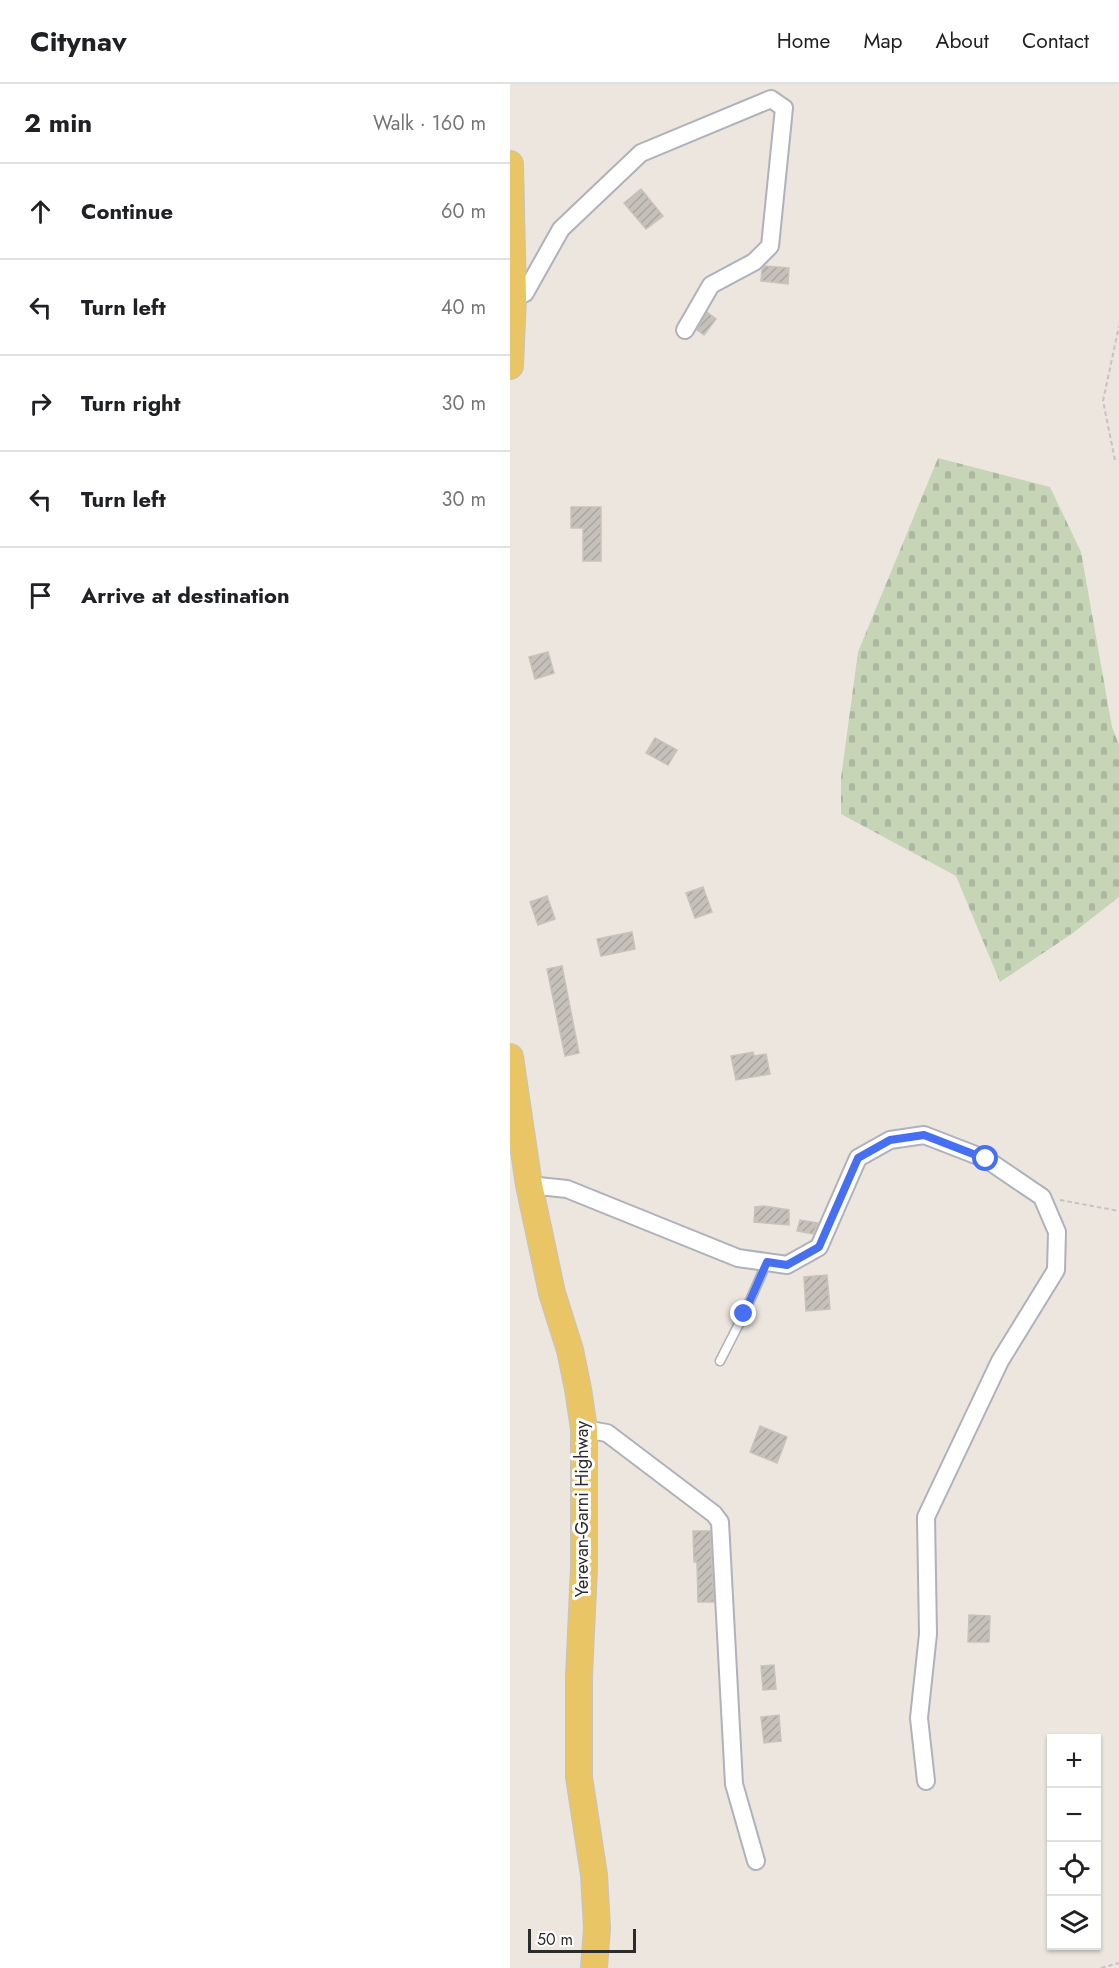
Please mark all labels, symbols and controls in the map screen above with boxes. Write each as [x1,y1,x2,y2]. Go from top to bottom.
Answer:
text: Citynav [30,21,127,62]
text: Home [777,26,830,56]
text: Map [863,26,903,56]
text: About [936,26,989,56]
text: Contact [1022,26,1089,56]
text: 2 min [24,104,92,142]
text: Walk · 160 m [373,109,486,138]
icon: ahead [24,195,57,228]
text: Continue [81,195,173,227]
text: 60 m [441,197,486,226]
icon: left [24,291,57,324]
text: Turn left [81,291,166,323]
text: 40 m [441,293,486,322]
icon: right [24,387,57,420]
text: Turn right [81,387,181,419]
text: 30 m [441,389,486,418]
icon: left [24,483,57,516]
text: Turn left [81,483,166,515]
text: 30 m [441,485,486,514]
icon: arrive [24,579,57,612]
text: Arrive at destination [81,579,290,611]
route start [972,1145,998,1171]
route end [730,1300,756,1326]
street label: Yerevan-Garni Highway [569,1421,595,1597]
map controls [1047,1734,1101,1950]
button: + [1047,1734,1101,1788]
button: − [1047,1788,1101,1842]
button: locate [1047,1842,1101,1896]
button: layers [1047,1896,1101,1950]
scale bar [528,1926,636,1954]
text: 50 m [537,1928,573,1951]

